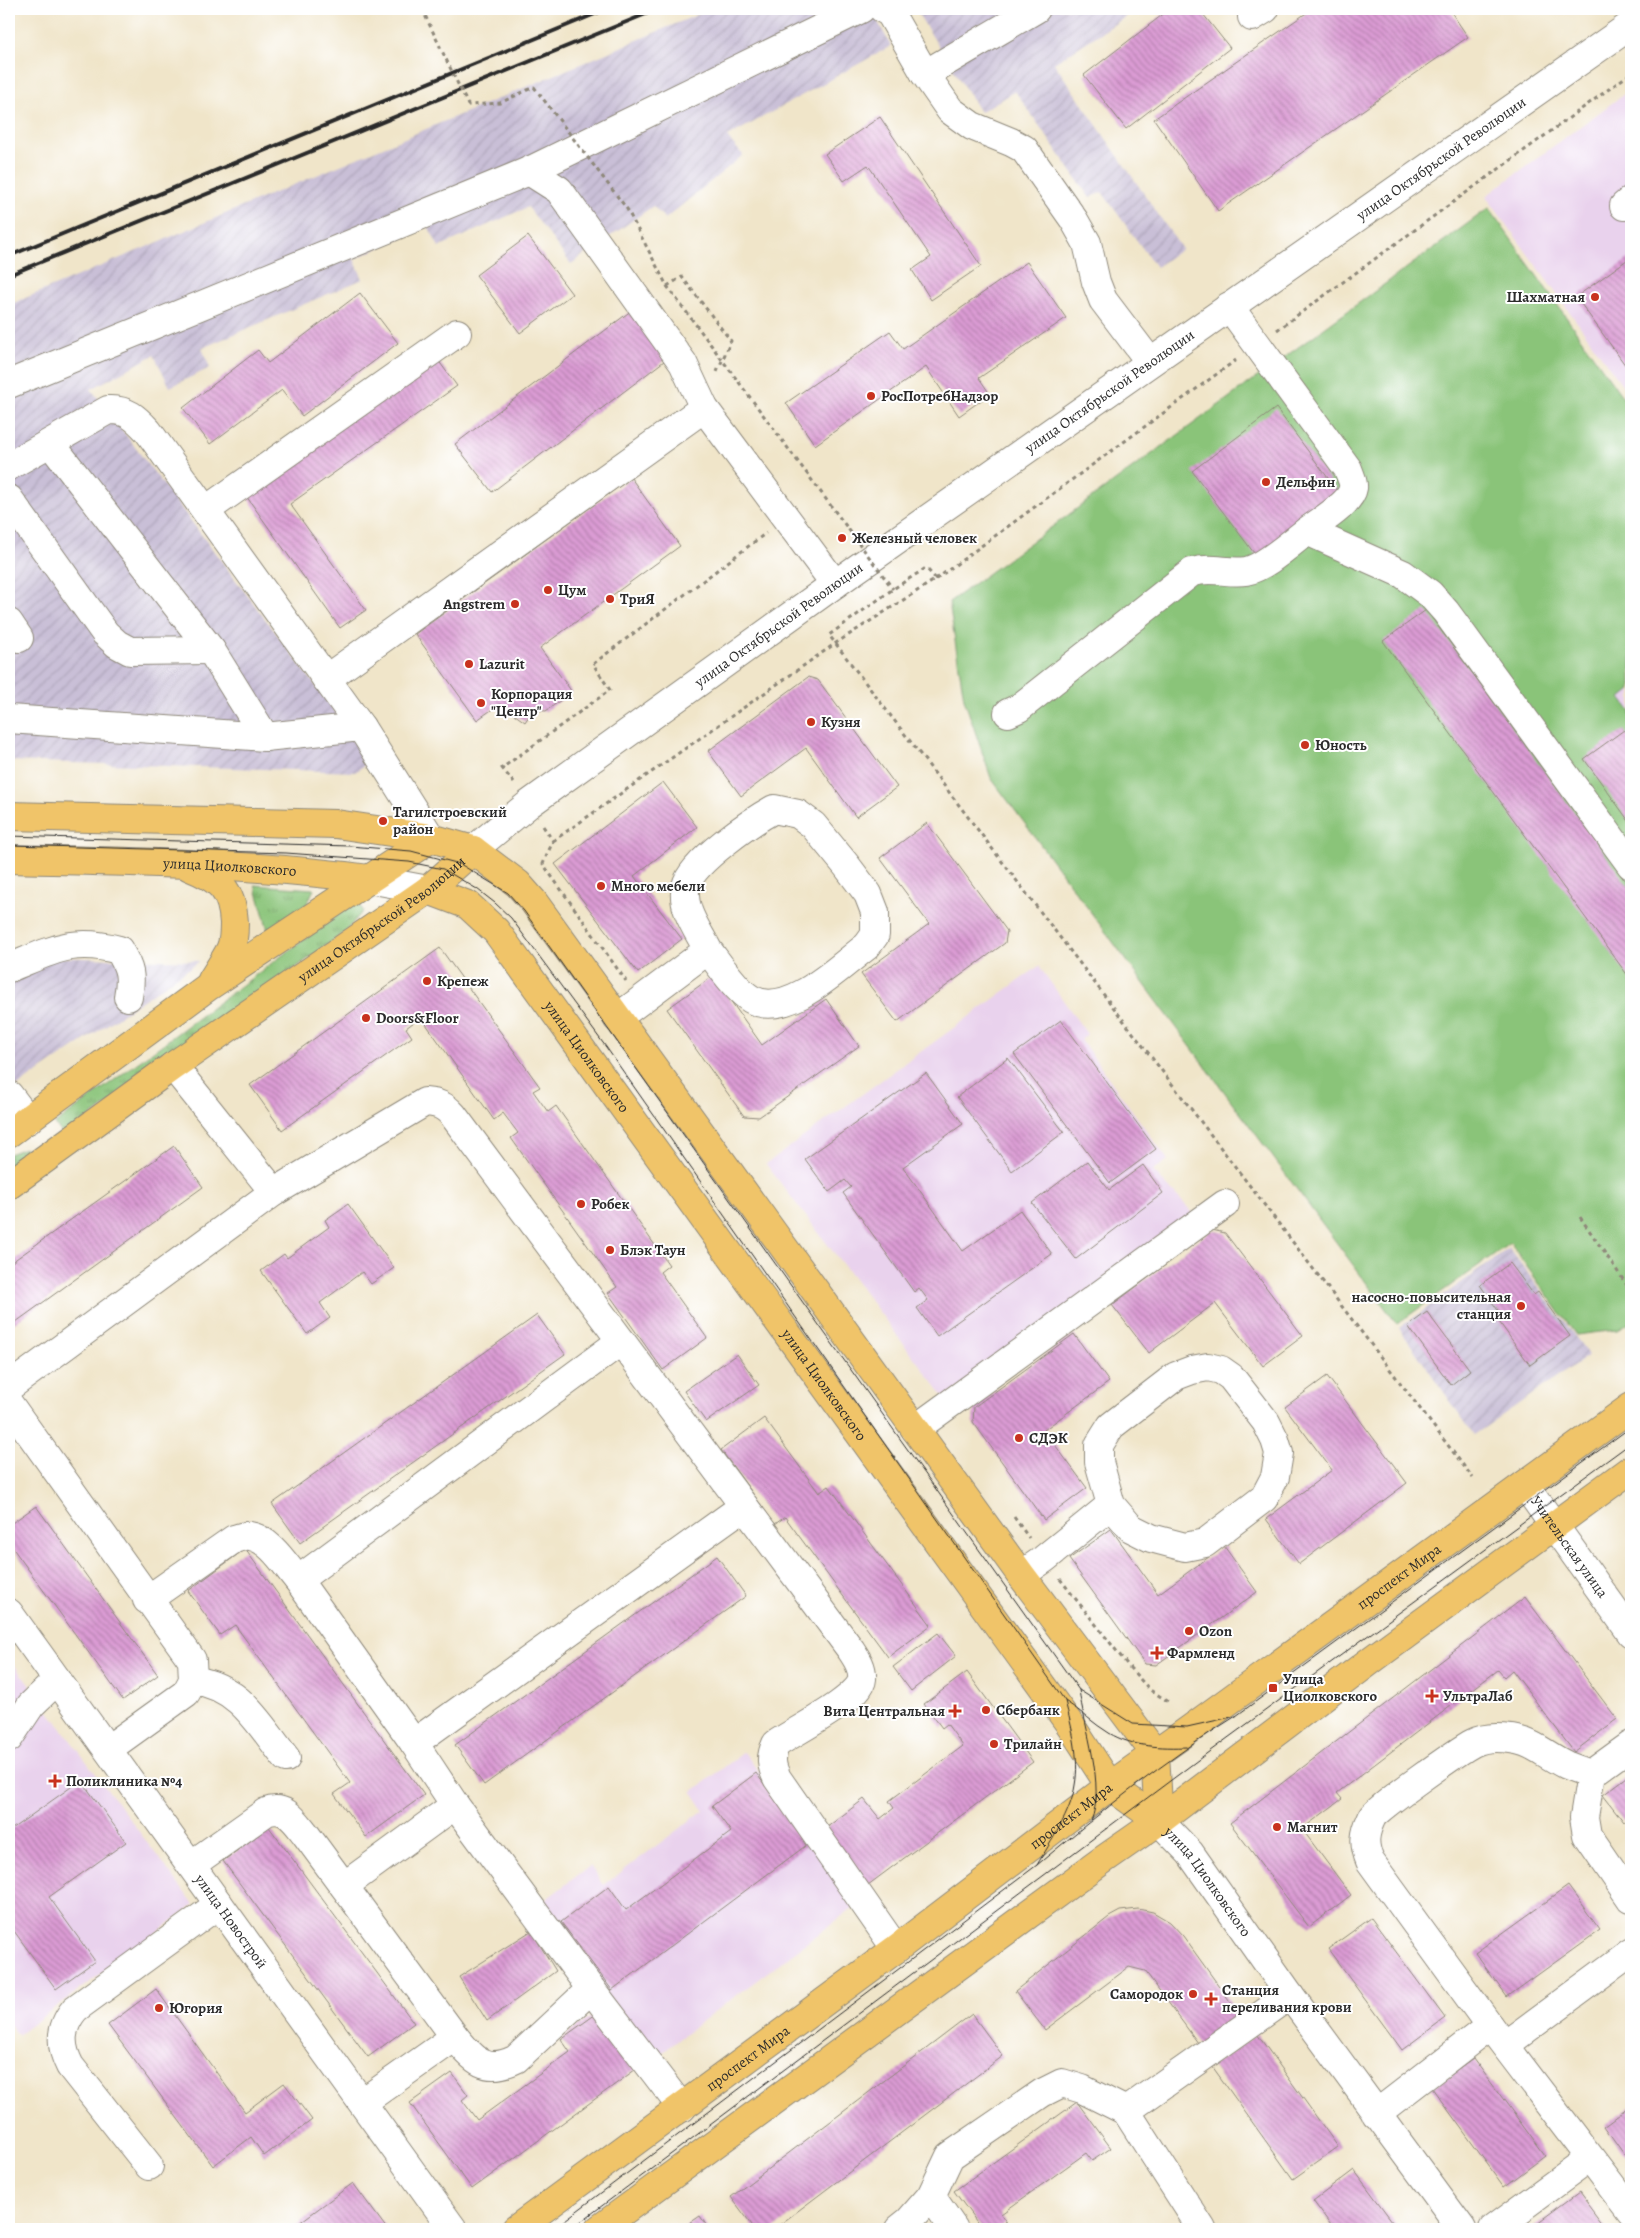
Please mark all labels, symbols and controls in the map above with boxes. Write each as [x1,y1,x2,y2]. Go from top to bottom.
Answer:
street label: улица Октябрьской Революции [1352,92,1530,225]
place label: Шахматная [1506,287,1585,307]
marker: Шахматная [1589,291,1601,303]
street label: улица Октябрьской Революции [1020,325,1199,458]
place label: РосПотребНадзор [881,386,998,406]
marker: РосПотребНадзор [865,390,877,402]
place label: Дельфин [1276,472,1335,492]
marker: Дельфин [1260,476,1272,488]
place label: Железный человек [852,528,977,548]
marker: Железный человек [836,532,848,544]
street label: улица Октябрьской Революции [690,557,867,692]
place label: Цум [558,580,586,600]
marker: Цум [542,584,554,596]
place label: ТриЯ [620,589,655,609]
marker: ТриЯ [604,593,616,605]
place label: Angstrem [442,594,505,614]
marker: Angstrem [509,598,521,610]
place label: Lazurit [479,654,525,674]
marker: Lazurit [463,658,475,670]
place label: Корпорация "Центр" [491,684,573,721]
marker: Корпорация "Центр" [475,697,487,709]
place label: Кузня [821,712,861,732]
marker: Кузня [805,716,817,728]
place label: Юность [1315,735,1367,755]
marker: Юность [1299,739,1311,751]
place label: Тагилстроевский район [393,802,507,839]
marker: Тагилстроевский район [377,815,389,827]
street label: улица Октябрьской Революции [293,851,470,987]
street label: улица Циолковского [162,853,297,881]
place label: Много мебели [611,876,705,896]
marker: Много мебели [595,880,607,892]
place label: Крепеж [437,971,489,991]
marker: Крепеж [421,975,433,987]
street label: улица Циолковского [539,996,634,1117]
place label: Doors&Floor [376,1008,459,1028]
marker: Doors&Floor [360,1012,372,1024]
place label: Робек [591,1194,630,1214]
marker: Робек [575,1198,587,1210]
place label: Блэк Таун [620,1240,686,1260]
marker: Блэк Таун [604,1244,616,1256]
place label: насосно-повысительная станция [1351,1287,1511,1324]
marker: насосно-повысительная станция [1515,1300,1527,1312]
street label: улица Циолковского [776,1324,871,1445]
place label: СДЭК [1029,1428,1068,1448]
marker: СДЭК [1013,1432,1025,1444]
street label: Учительская улица [1526,1492,1613,1602]
street label: проспект Мира [1353,1539,1445,1614]
place label: Ozon [1199,1621,1233,1641]
marker: Ozon [1183,1625,1195,1637]
place label: Фармленд [1167,1643,1235,1663]
marker: Фармленд [1151,1647,1163,1659]
place label: Улица Циолковского [1283,1669,1377,1706]
marker: Улица Циолковского [1267,1682,1279,1694]
place label: УльтраЛаб [1443,1686,1513,1706]
marker: УльтраЛаб [1425,1689,1439,1703]
place label: Сбербанк [996,1700,1060,1720]
place label: Вита Центральная [823,1701,945,1721]
marker: Сбербанк [980,1704,992,1716]
marker: Вита Центральная [949,1705,961,1717]
place label: Трилайн [1004,1734,1062,1754]
marker: Трилайн [988,1738,1000,1750]
place label: Поликлиника №4 [66,1771,182,1791]
marker: Поликлиника №4 [48,1774,62,1788]
street label: проспект Мира [1025,1778,1117,1854]
place label: Магнит [1287,1817,1338,1837]
street label: улица Циолковского [1159,1821,1256,1941]
marker: Магнит [1271,1821,1283,1833]
street label: улица Новострой [190,1869,272,1973]
place label: Станция переливания крови [1222,1980,1352,2017]
place label: Самородок [1110,1984,1183,2004]
marker: Самородок [1187,1988,1199,2000]
marker: Станция переливания крови [1204,1992,1218,2006]
place label: Югория [169,1998,223,2018]
marker: Югория [153,2002,165,2014]
street label: проспект Мира [702,2021,794,2096]

